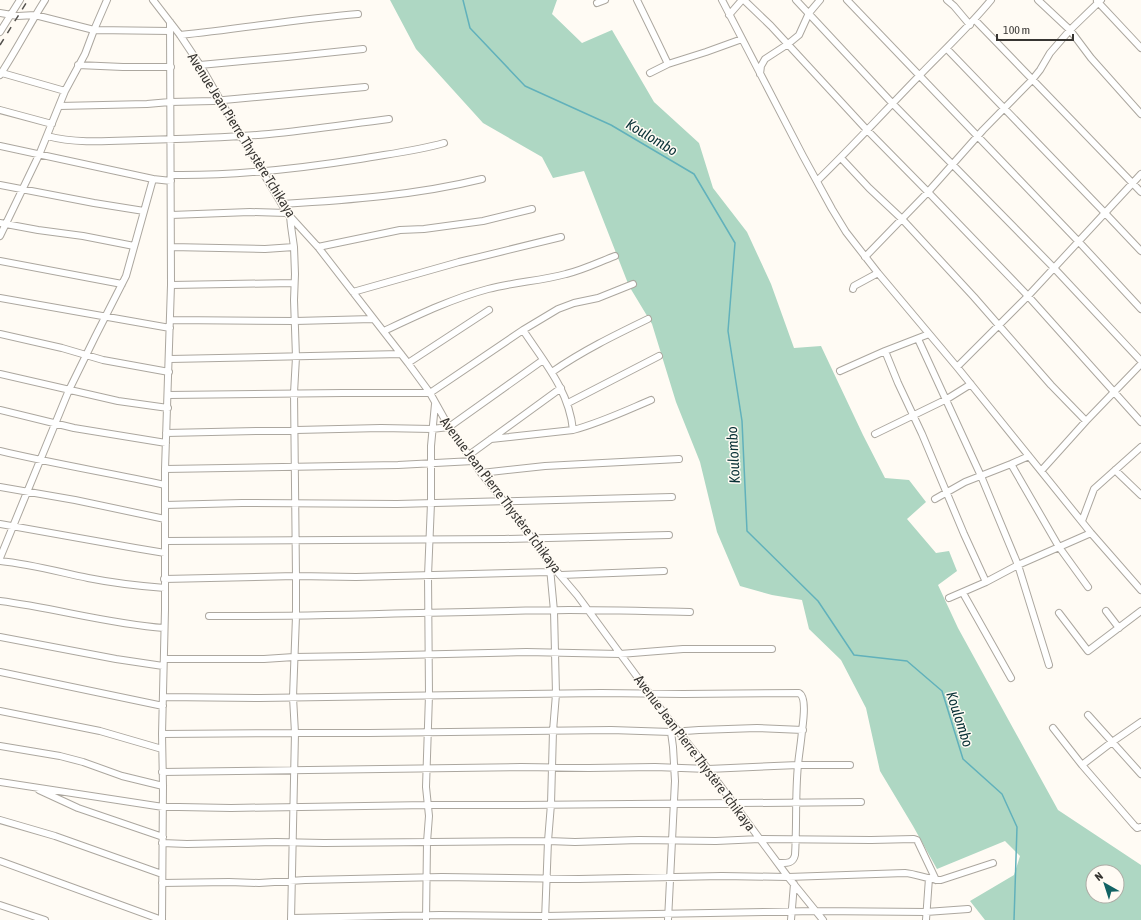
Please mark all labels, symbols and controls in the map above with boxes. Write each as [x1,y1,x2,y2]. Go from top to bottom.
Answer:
scale bar [997,16,1073,42]
text: 100 m [1003,23,1030,37]
street label: Avenue Jean Pierre Thystère Tchikaya [185,50,299,220]
water label: Koulombo [623,115,681,159]
street label: Avenue Jean Pierre Thystère Tchikaya [437,414,565,576]
water label: Koulombo [723,426,743,484]
street label: Avenue Jean Pierre Thystère Tchikaya [631,672,759,834]
water label: Koulombo [943,689,977,749]
north arrow [1085,864,1125,904]
text: N [1092,870,1105,883]

